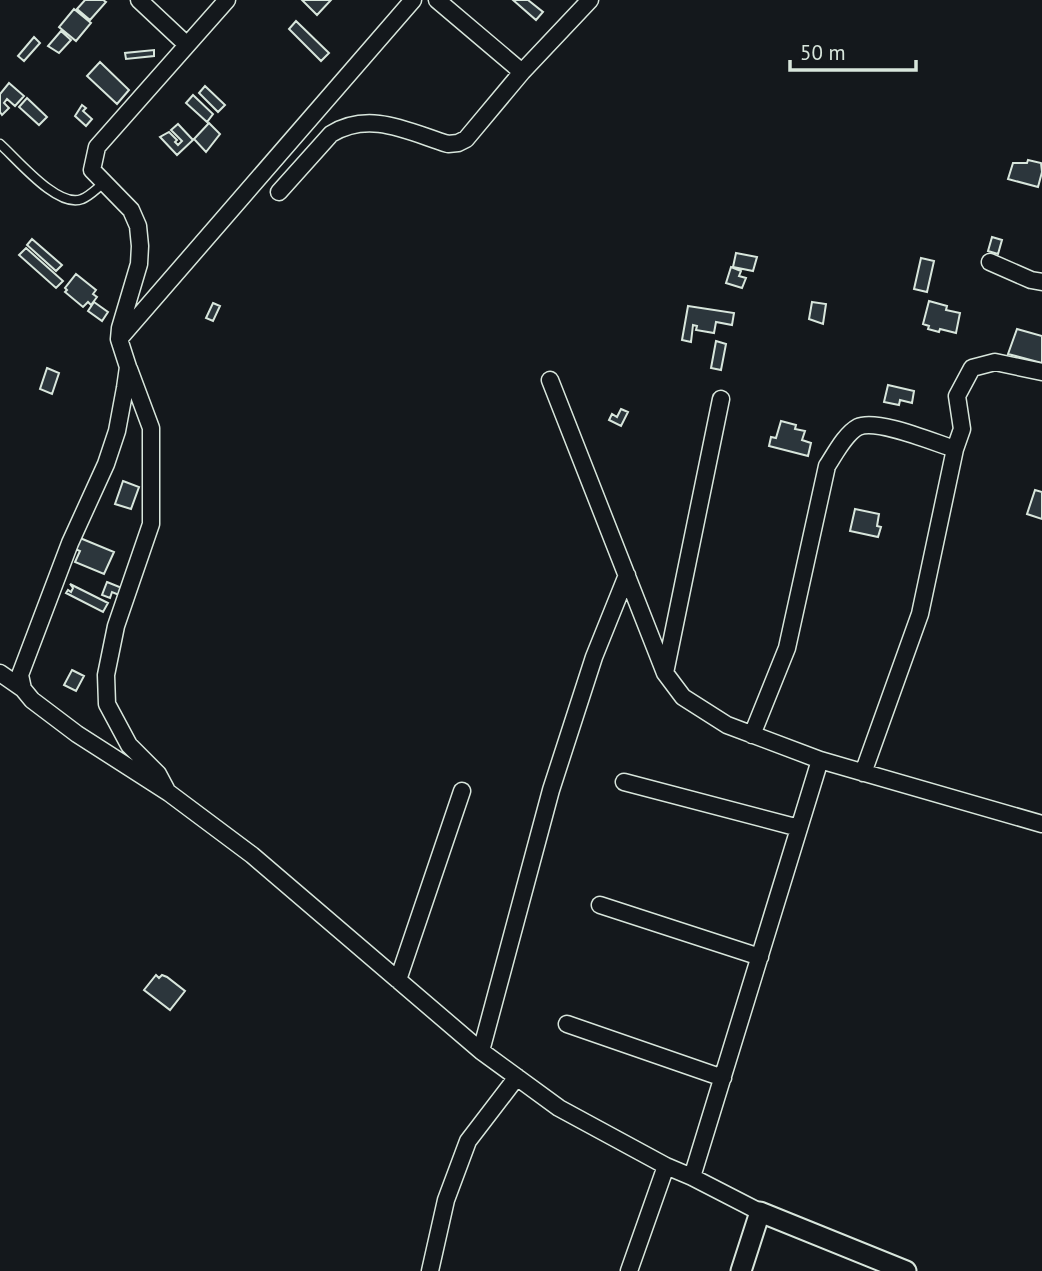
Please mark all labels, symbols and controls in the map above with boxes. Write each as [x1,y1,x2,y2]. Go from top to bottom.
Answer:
scale bar [790,28,916,72]
text: 50 m [800,39,846,66]

